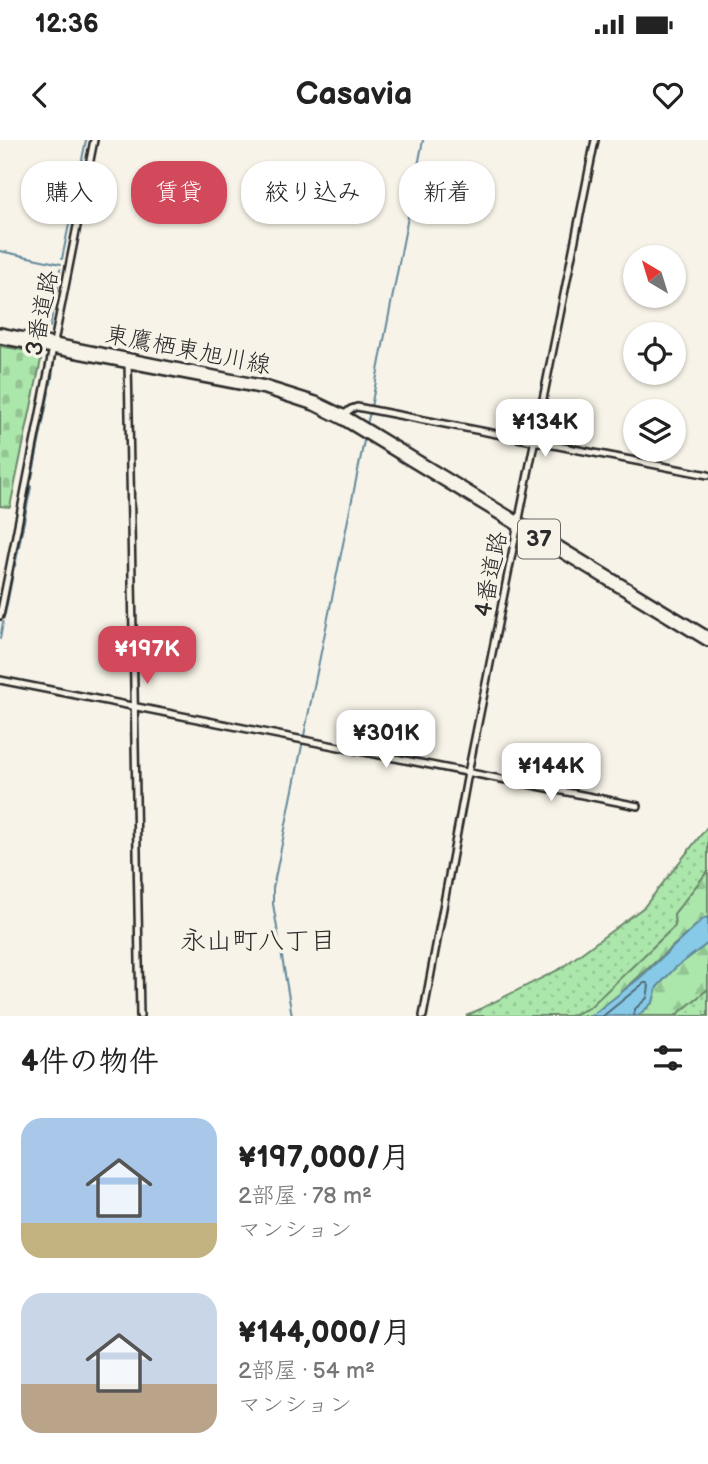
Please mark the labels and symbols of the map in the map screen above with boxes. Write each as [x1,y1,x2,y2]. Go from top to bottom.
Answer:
north arrow [623,245,686,308]
street label: 3番道路 [19,268,65,358]
street label: 東鷹栖東旭川線 [103,320,273,380]
pin: ¥134K [496,400,594,459]
road number: 37 [518,520,560,558]
street label: 4番道路 [469,529,513,619]
pin: ¥197K [98,626,196,686]
pin: ¥301K [337,710,435,770]
pin: ¥144K [502,744,600,803]
district label: 永山町八丁目 [180,926,336,957]

